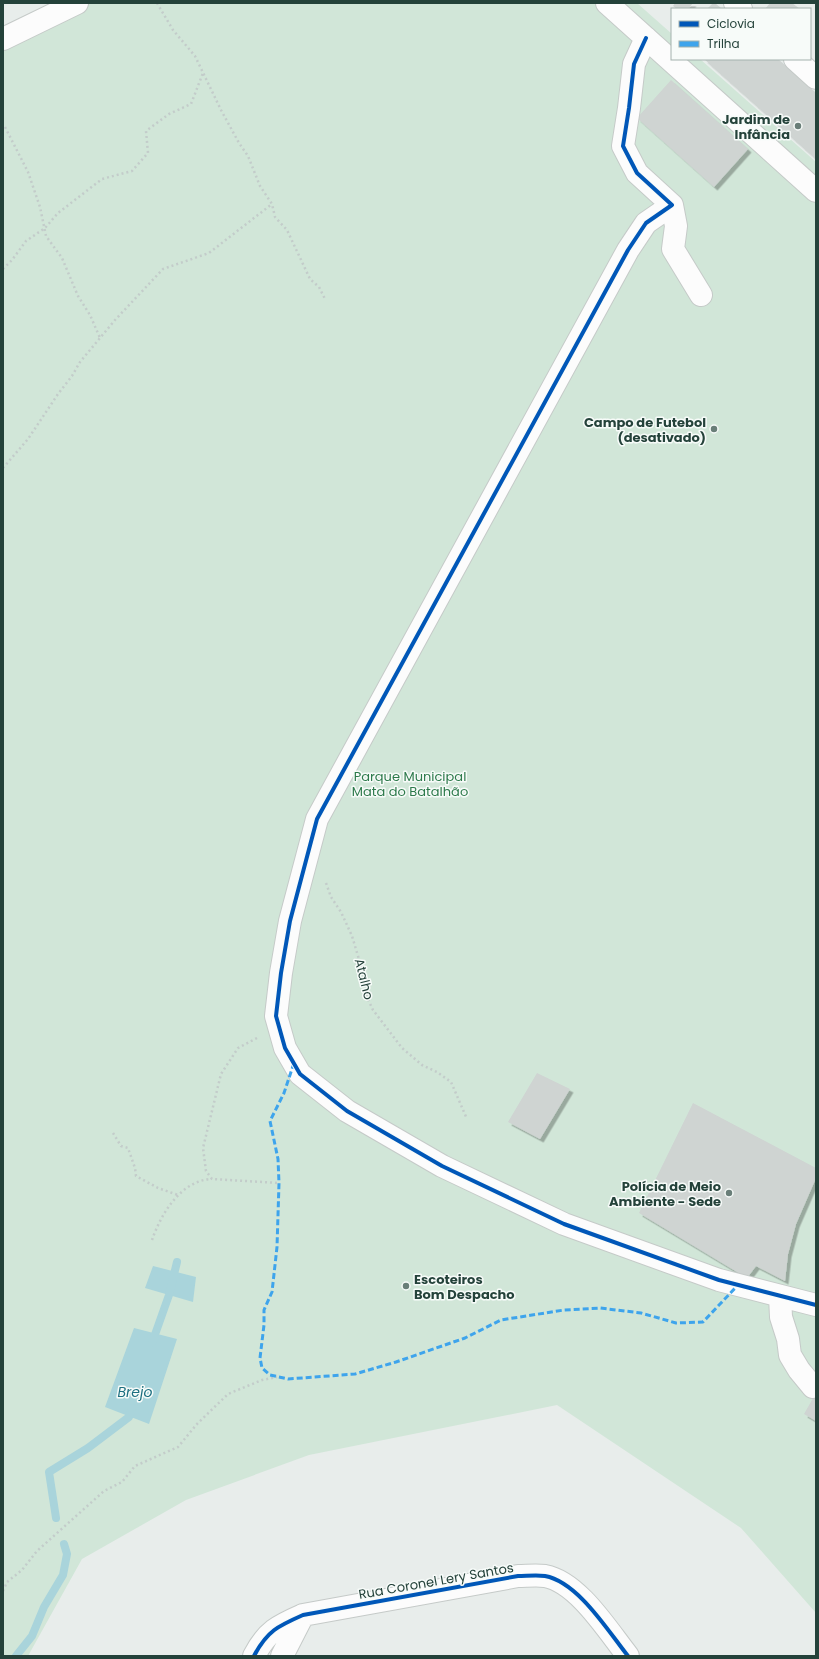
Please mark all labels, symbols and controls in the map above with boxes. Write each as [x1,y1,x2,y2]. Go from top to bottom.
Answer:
legend [671,8,811,60]
text: Ciclovia [707,15,755,32]
text: Trilha [707,35,740,52]
place label: Jardim de Infância [722,110,790,144]
marker: Jardim de Infância [793,121,803,131]
place label: Campo de Futebol (desativado) [584,413,706,447]
marker: Campo de Futebol (desativado) [709,424,719,434]
park label: Parque Municipal Mata do Batalhão [352,767,468,801]
street label: Atalho [350,956,378,1002]
place label: Polícia de Meio Ambiente - Sede [609,1177,721,1211]
marker: Polícia de Meio Ambiente - Sede [724,1188,734,1198]
place label: Escoteiros Bom Despacho [414,1270,515,1304]
marker: Escoteiros Bom Despacho [401,1281,411,1291]
water label: Brejo [118,1382,152,1402]
street label: Rua Coronel Lery Santos [357,1558,515,1604]

